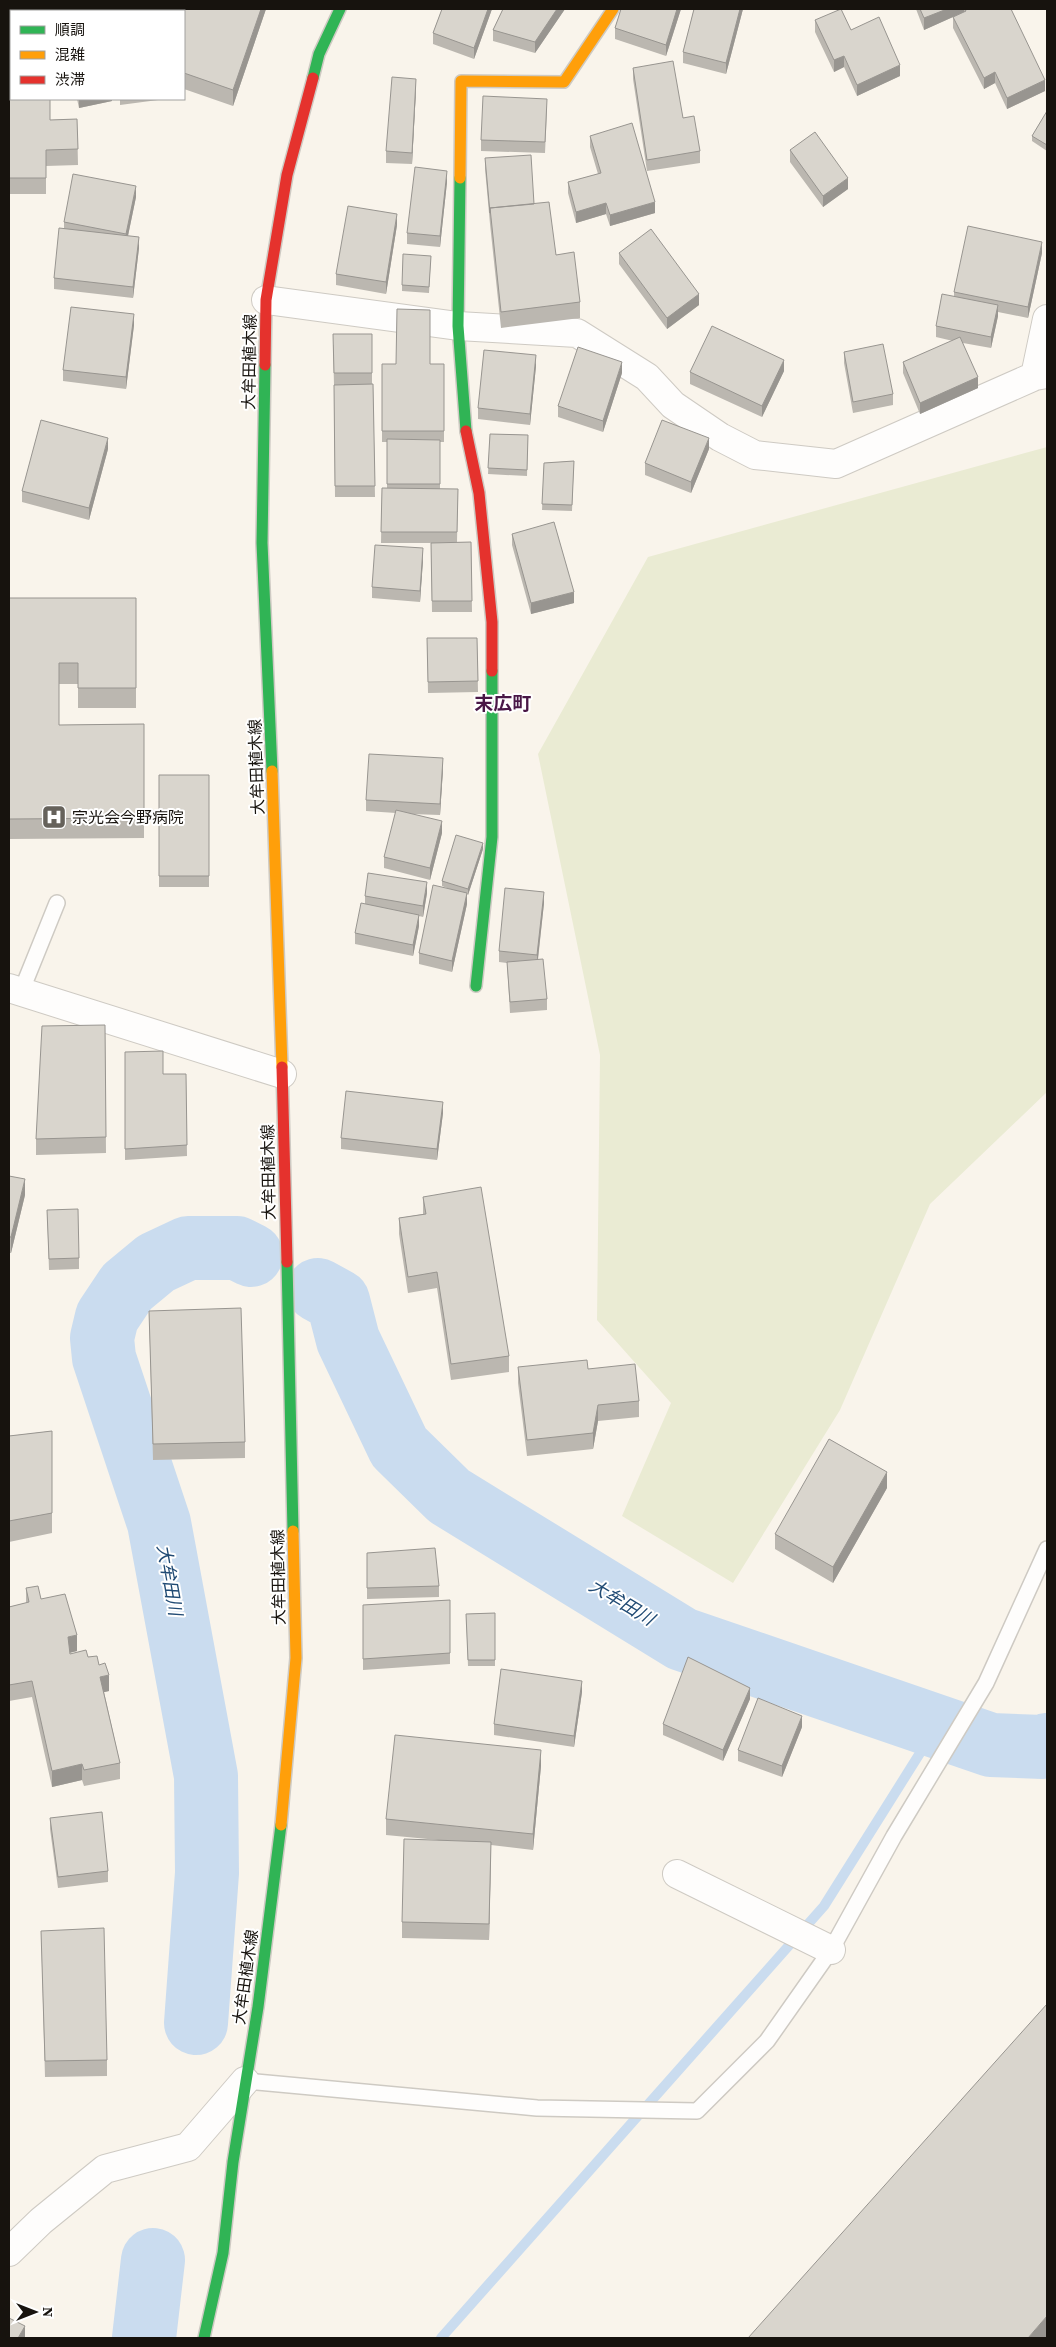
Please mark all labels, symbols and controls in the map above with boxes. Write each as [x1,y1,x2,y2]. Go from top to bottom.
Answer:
legend [10,10,185,100]
text: 順調 [55,19,85,40]
text: 混雑 [55,44,85,65]
text: 渋滞 [55,69,85,90]
street label: 大牟田植木線 [237,314,261,410]
district label: 末広町 [474,690,532,716]
street label: 大牟田植木線 [243,719,269,815]
hospital icon: 宗光会今野病院 [41,804,67,830]
place label: 宗光会今野病院 [72,806,184,828]
street label: 大牟田植木線 [256,1124,280,1220]
street label: 大牟田植木線 [266,1529,290,1625]
water label: 大牟田川 [151,1542,189,1620]
water label: 大牟田川 [585,1573,661,1632]
street label: 大牟田植木線 [227,1928,263,2026]
north arrow [10,2287,60,2337]
text: N [38,2307,58,2317]

